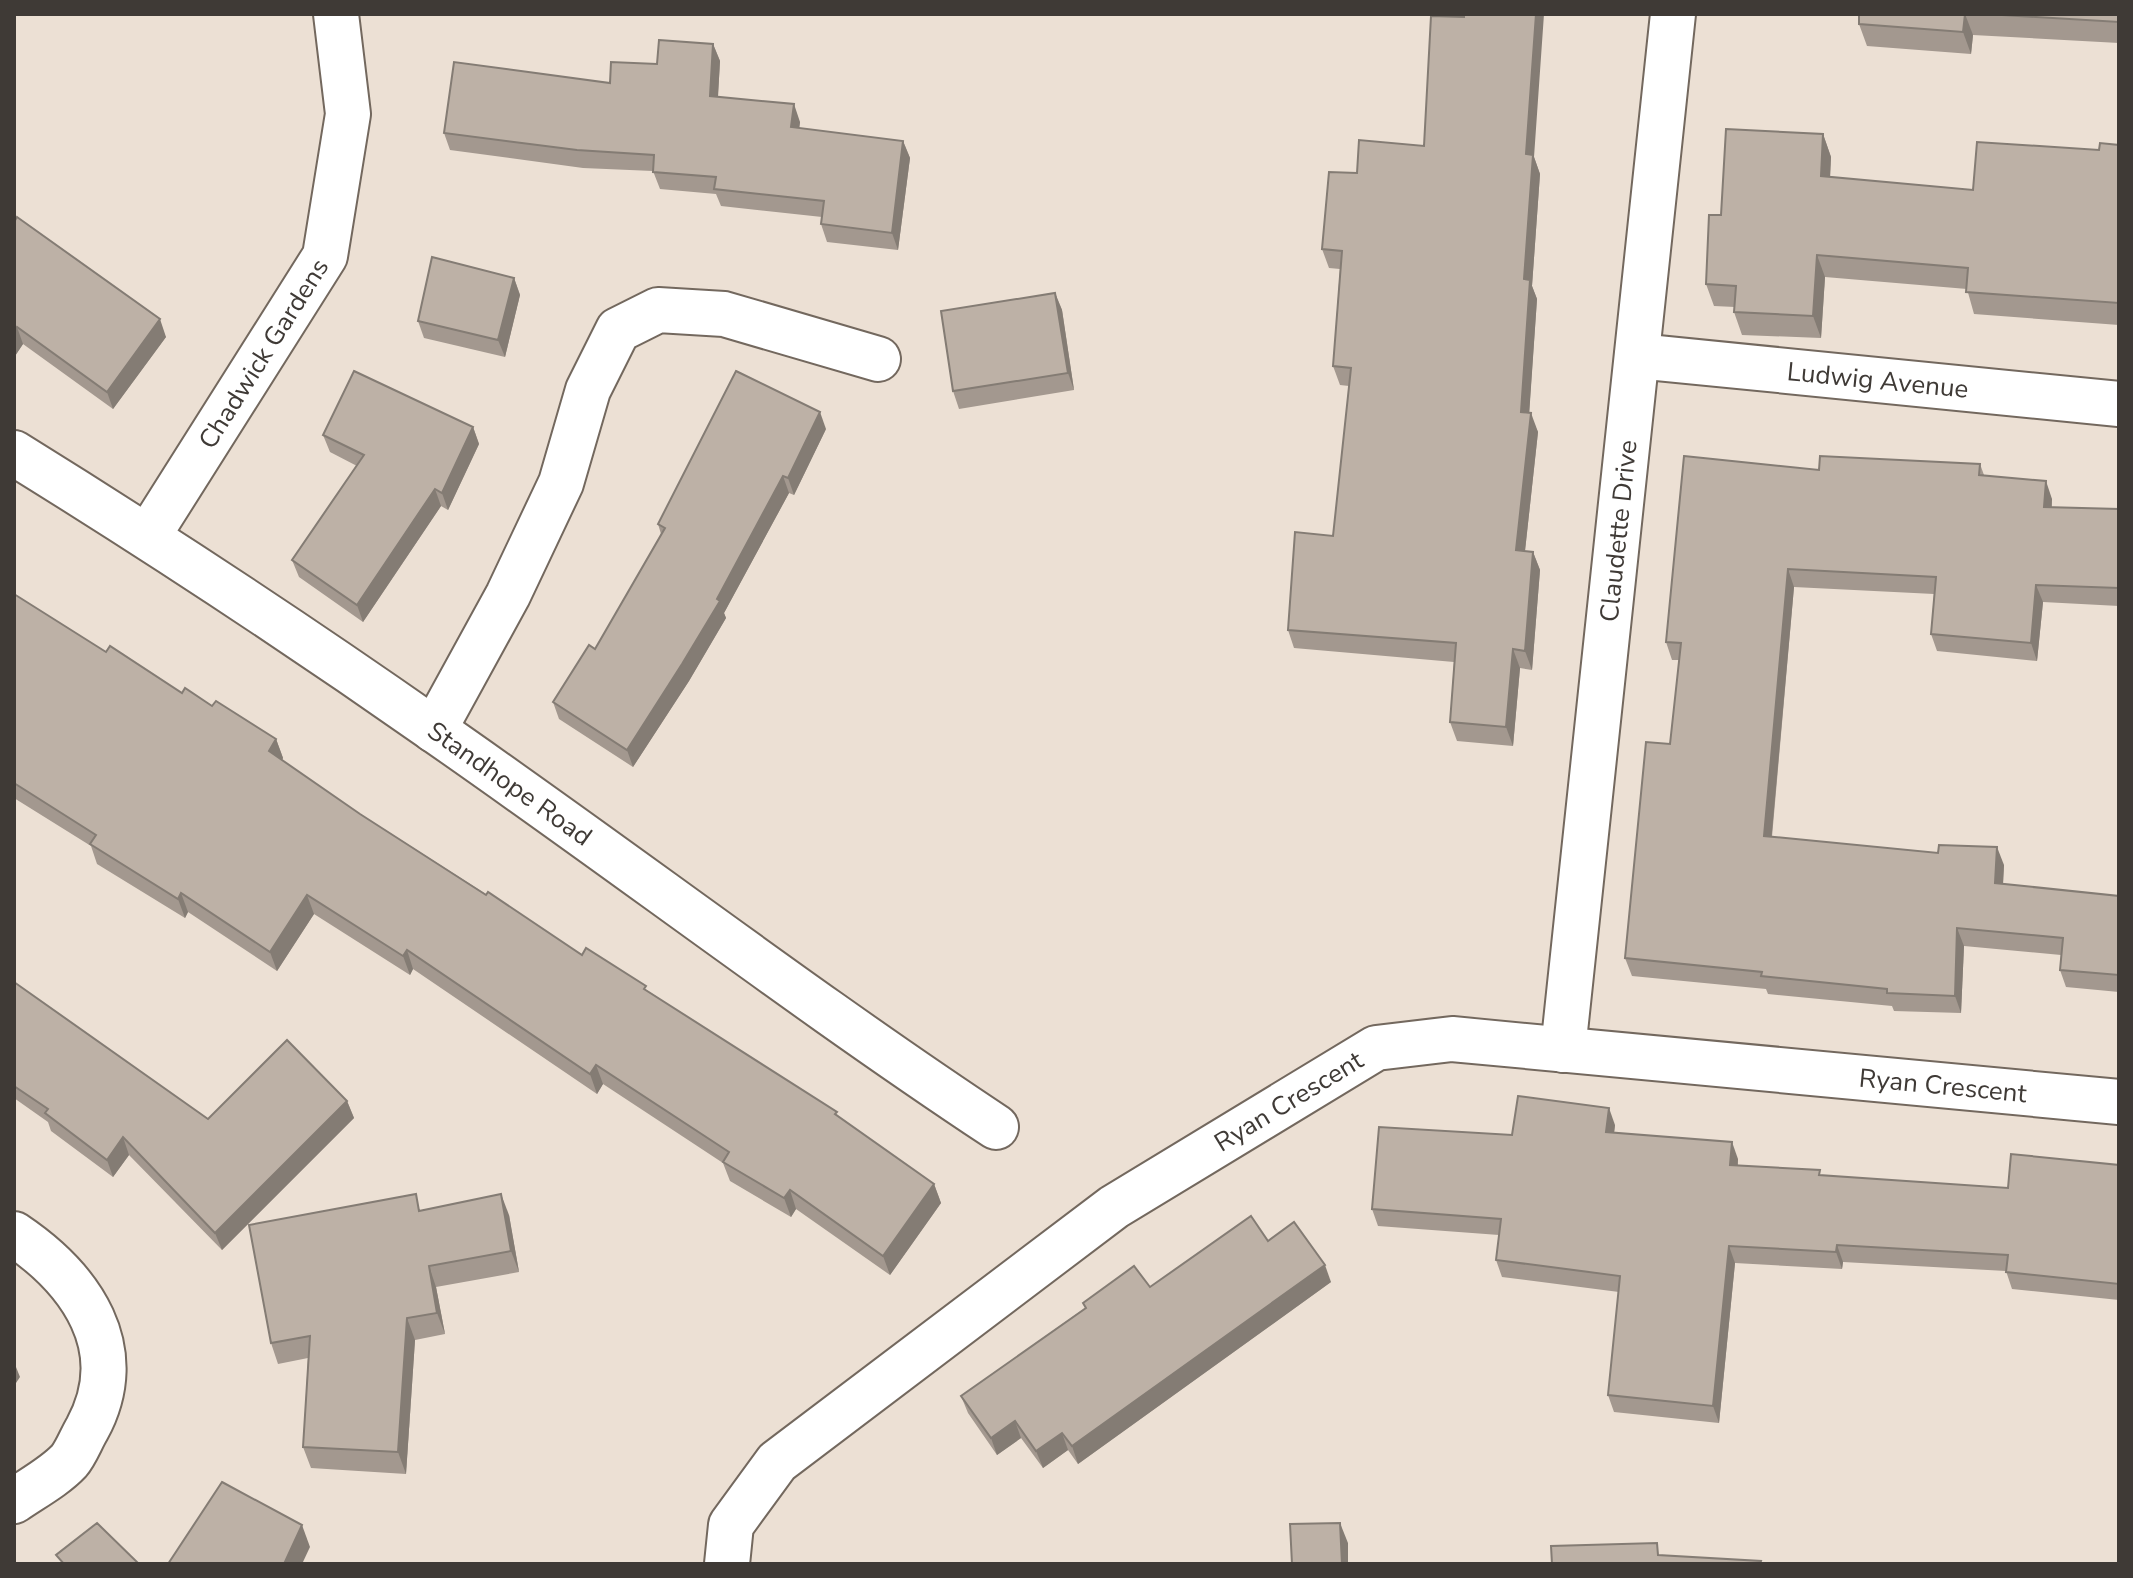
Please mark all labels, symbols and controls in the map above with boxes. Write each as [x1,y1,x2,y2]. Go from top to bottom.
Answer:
street label: Chadwick Gardens [190,251,337,455]
street label: Ludwig Avenue [1786,354,1970,406]
street label: Claudette Drive [1591,438,1645,624]
street label: Standhope Road [421,713,599,854]
street label: Ryan Crescent [1208,1042,1370,1160]
street label: Ryan Crescent [1858,1060,2029,1111]

